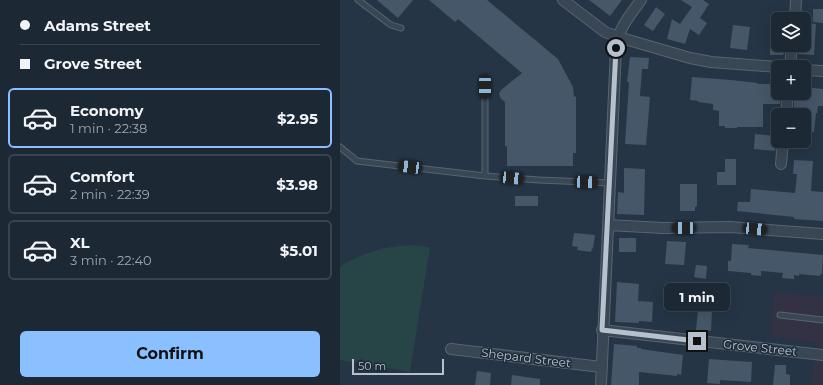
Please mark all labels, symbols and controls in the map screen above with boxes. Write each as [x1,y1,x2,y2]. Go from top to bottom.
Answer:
map controls [771,12,811,148]
button: layers [771,12,811,52]
text: Adams Street [44,16,151,35]
route start [607,39,625,57]
text: Grove Street [44,54,142,73]
button: + [771,60,811,100]
car [479,75,491,99]
icon: car [22,100,58,136]
text: Economy [70,101,143,120]
button: − [771,108,811,148]
text: $2.95 [277,109,318,128]
text: 1 min · 22:38 [70,120,147,136]
car [397,160,423,174]
icon: car [22,166,58,202]
text: Comfort [70,167,135,186]
car [500,171,524,185]
text: $3.98 [276,175,318,194]
car [574,176,598,188]
text: 2 min · 22:39 [70,186,150,202]
car [672,222,696,234]
car [743,222,767,236]
icon: car [22,232,58,268]
text: XL [70,233,89,252]
text: $5.01 [280,241,318,260]
text: 3 min · 22:40 [70,252,152,268]
callout: 1 min [664,283,730,311]
text: 1 min [679,289,715,305]
button: Confirm [20,331,320,377]
route end [688,332,706,350]
street label: Grove Street [722,336,798,359]
street label: Shepard Street [480,345,572,370]
scale bar [352,357,444,376]
text: 50 m [358,359,386,373]

